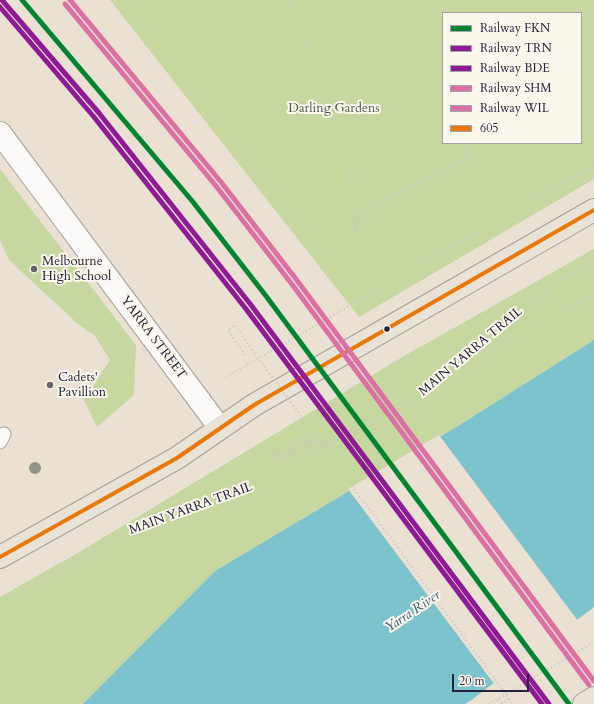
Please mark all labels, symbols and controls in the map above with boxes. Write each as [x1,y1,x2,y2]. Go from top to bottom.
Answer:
legend [442,12,582,144]
text: Railway FKN [480,20,550,36]
text: Railway TRN [480,40,552,56]
text: Railway BDE [480,60,550,76]
text: Railway SHM [480,80,552,96]
text: Railway WIL [480,100,549,116]
park label: Darling Gardens [288,101,380,117]
text: 605 [480,120,498,136]
place label: Melbourne High School [42,254,111,285]
marker: Melbourne High School [29,264,39,274]
street label: YARRA STREET [117,293,189,383]
street label: MAIN YARRA TRAIL [416,304,526,400]
unlabelled marker [382,324,392,334]
place label: Cadets' Pavillion [58,370,106,401]
marker: Cadets' Pavillion [45,380,55,390]
street label: MAIN YARRA TRAIL [127,479,255,539]
water label: Yarra River [382,587,444,637]
scale bar [454,666,531,692]
text: 20 m [459,673,485,689]

